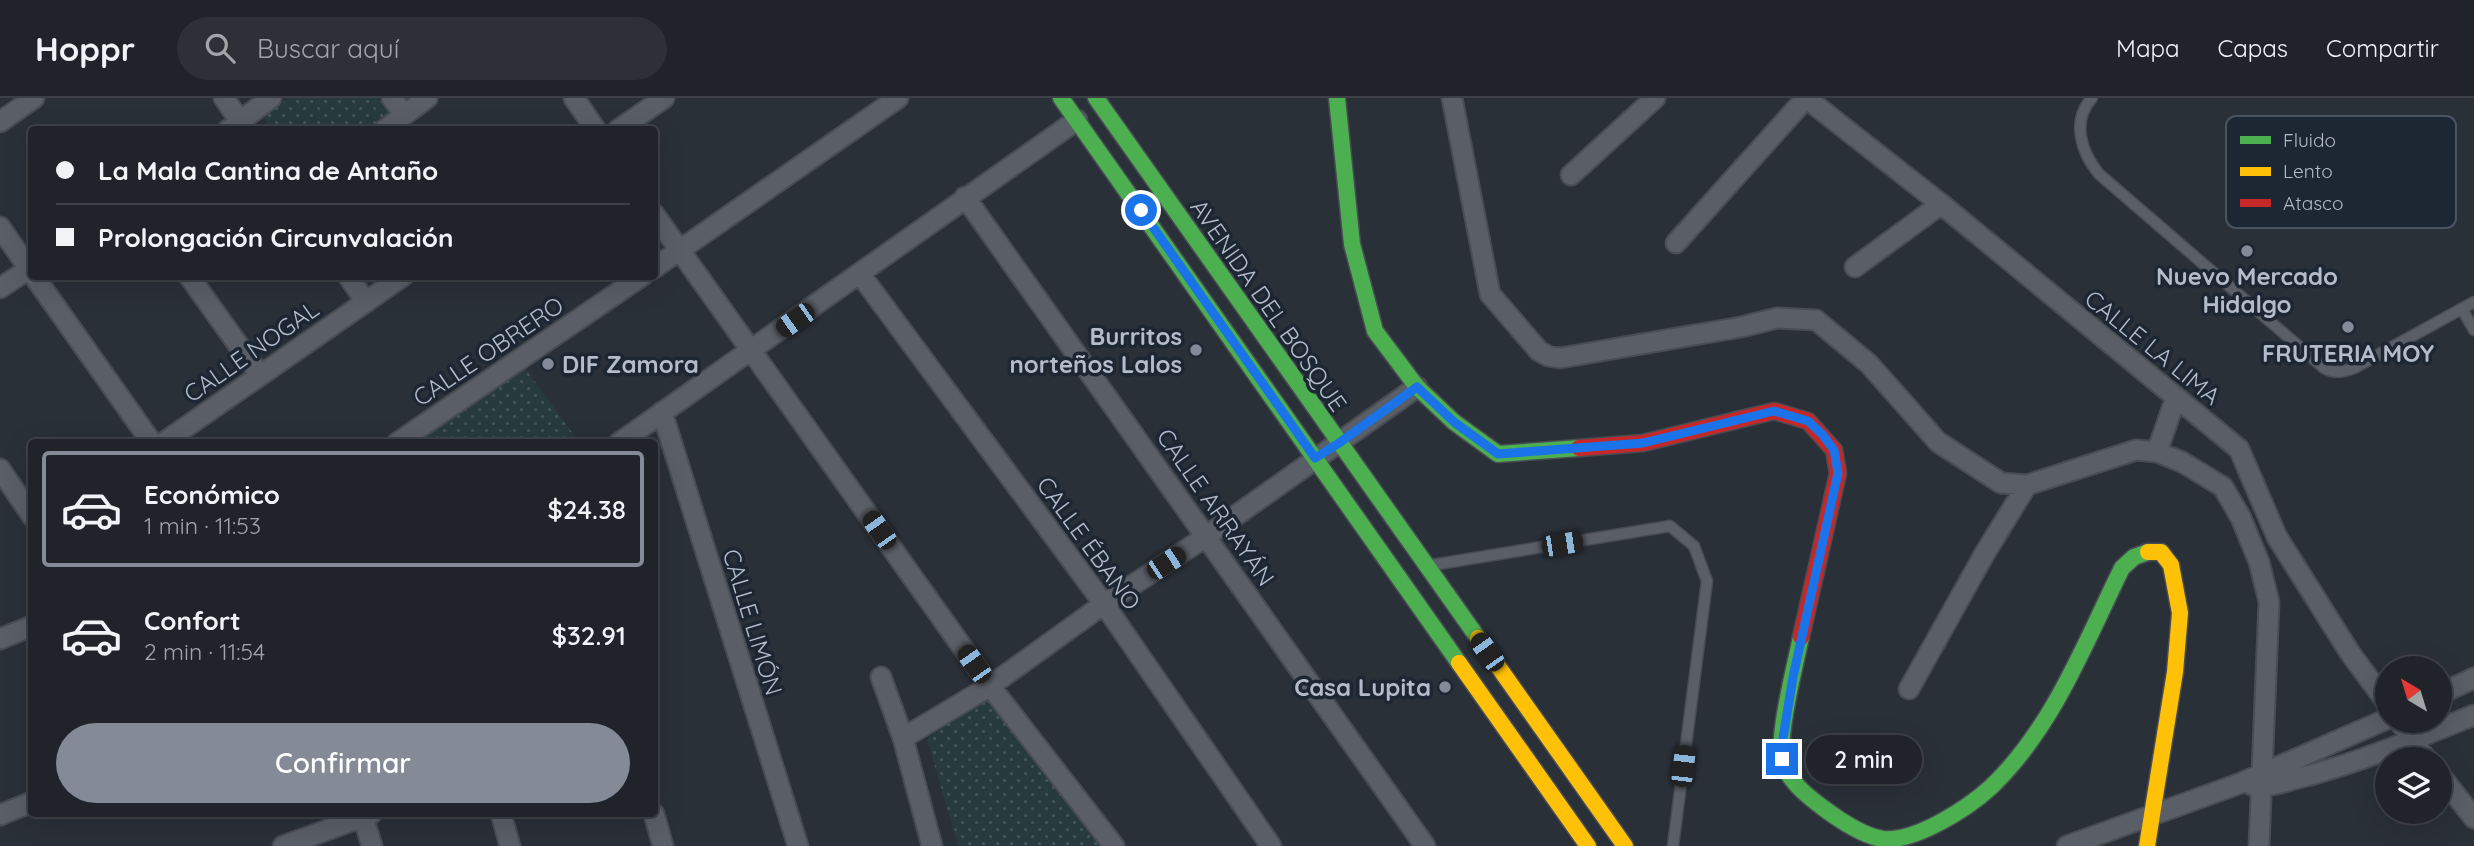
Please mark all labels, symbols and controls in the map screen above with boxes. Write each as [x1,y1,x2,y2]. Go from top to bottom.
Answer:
search box [177,17,667,80]
text: Hoppr [35,28,135,69]
icon: search [201,29,239,67]
text: Buscar aquí [257,32,399,65]
text: Mapa [2116,33,2180,63]
text: Capas [2218,33,2288,63]
text: Compartir [2326,33,2439,63]
legend [2226,116,2456,228]
text: Fluido [2283,128,2336,152]
text: La Mala Cantina de Antaño [98,154,438,187]
text: Lento [2283,159,2333,183]
text: Atasco [2283,191,2343,215]
street label: AVENIDA DEL BOSQUE [1184,193,1354,417]
route start [1125,194,1157,226]
text: Prolongación Circunvalación [98,221,453,254]
marker: Nuevo Mercado Hidalgo [2239,243,2255,259]
place label: Nuevo Mercado Hidalgo [2156,261,2338,319]
street label: CALLE LA LIMA [2079,283,2227,411]
street label: CALLE OBRERO [407,290,569,412]
street label: CALLE NOGAL [178,293,324,409]
car [772,299,819,341]
marker: FRUTERIA MOY [2340,319,2356,335]
place label: Burritos norteños Lalos [1010,321,1182,379]
place label: FRUTERIA MOY [2262,338,2434,368]
marker: Burritos norteños Lalos [1188,342,1204,358]
place label: DIF Zamora [562,349,699,379]
marker: DIF Zamora [540,356,556,372]
street label: CALLE ARRAYÁN [1151,422,1281,592]
street label: CALLE ÉBANO [1031,470,1147,616]
icon: car [60,478,123,541]
text: Económico [144,478,280,511]
text: $24.38 [548,493,626,526]
car [859,507,900,553]
text: 1 min · 11:53 [144,511,261,540]
car [1540,530,1585,558]
car [1143,543,1190,583]
street label: CALLE LIMÓN [717,545,789,699]
icon: car [60,604,123,667]
text: Confort [144,604,241,637]
text: $32.91 [552,619,626,652]
car [1467,629,1508,675]
text: 2 min · 11:54 [144,637,265,666]
car [954,641,995,687]
north arrow [2375,656,2452,733]
map controls [2375,656,2452,824]
place label: Casa Lupita [1294,672,1431,702]
marker: Casa Lupita [1437,679,1453,695]
button: Confirmar [56,723,630,803]
callout: 2 min [1806,734,1922,784]
route end [1766,743,1798,775]
car [1671,744,1696,788]
text: 2 min [1834,745,1894,774]
button: layers [2375,747,2452,824]

